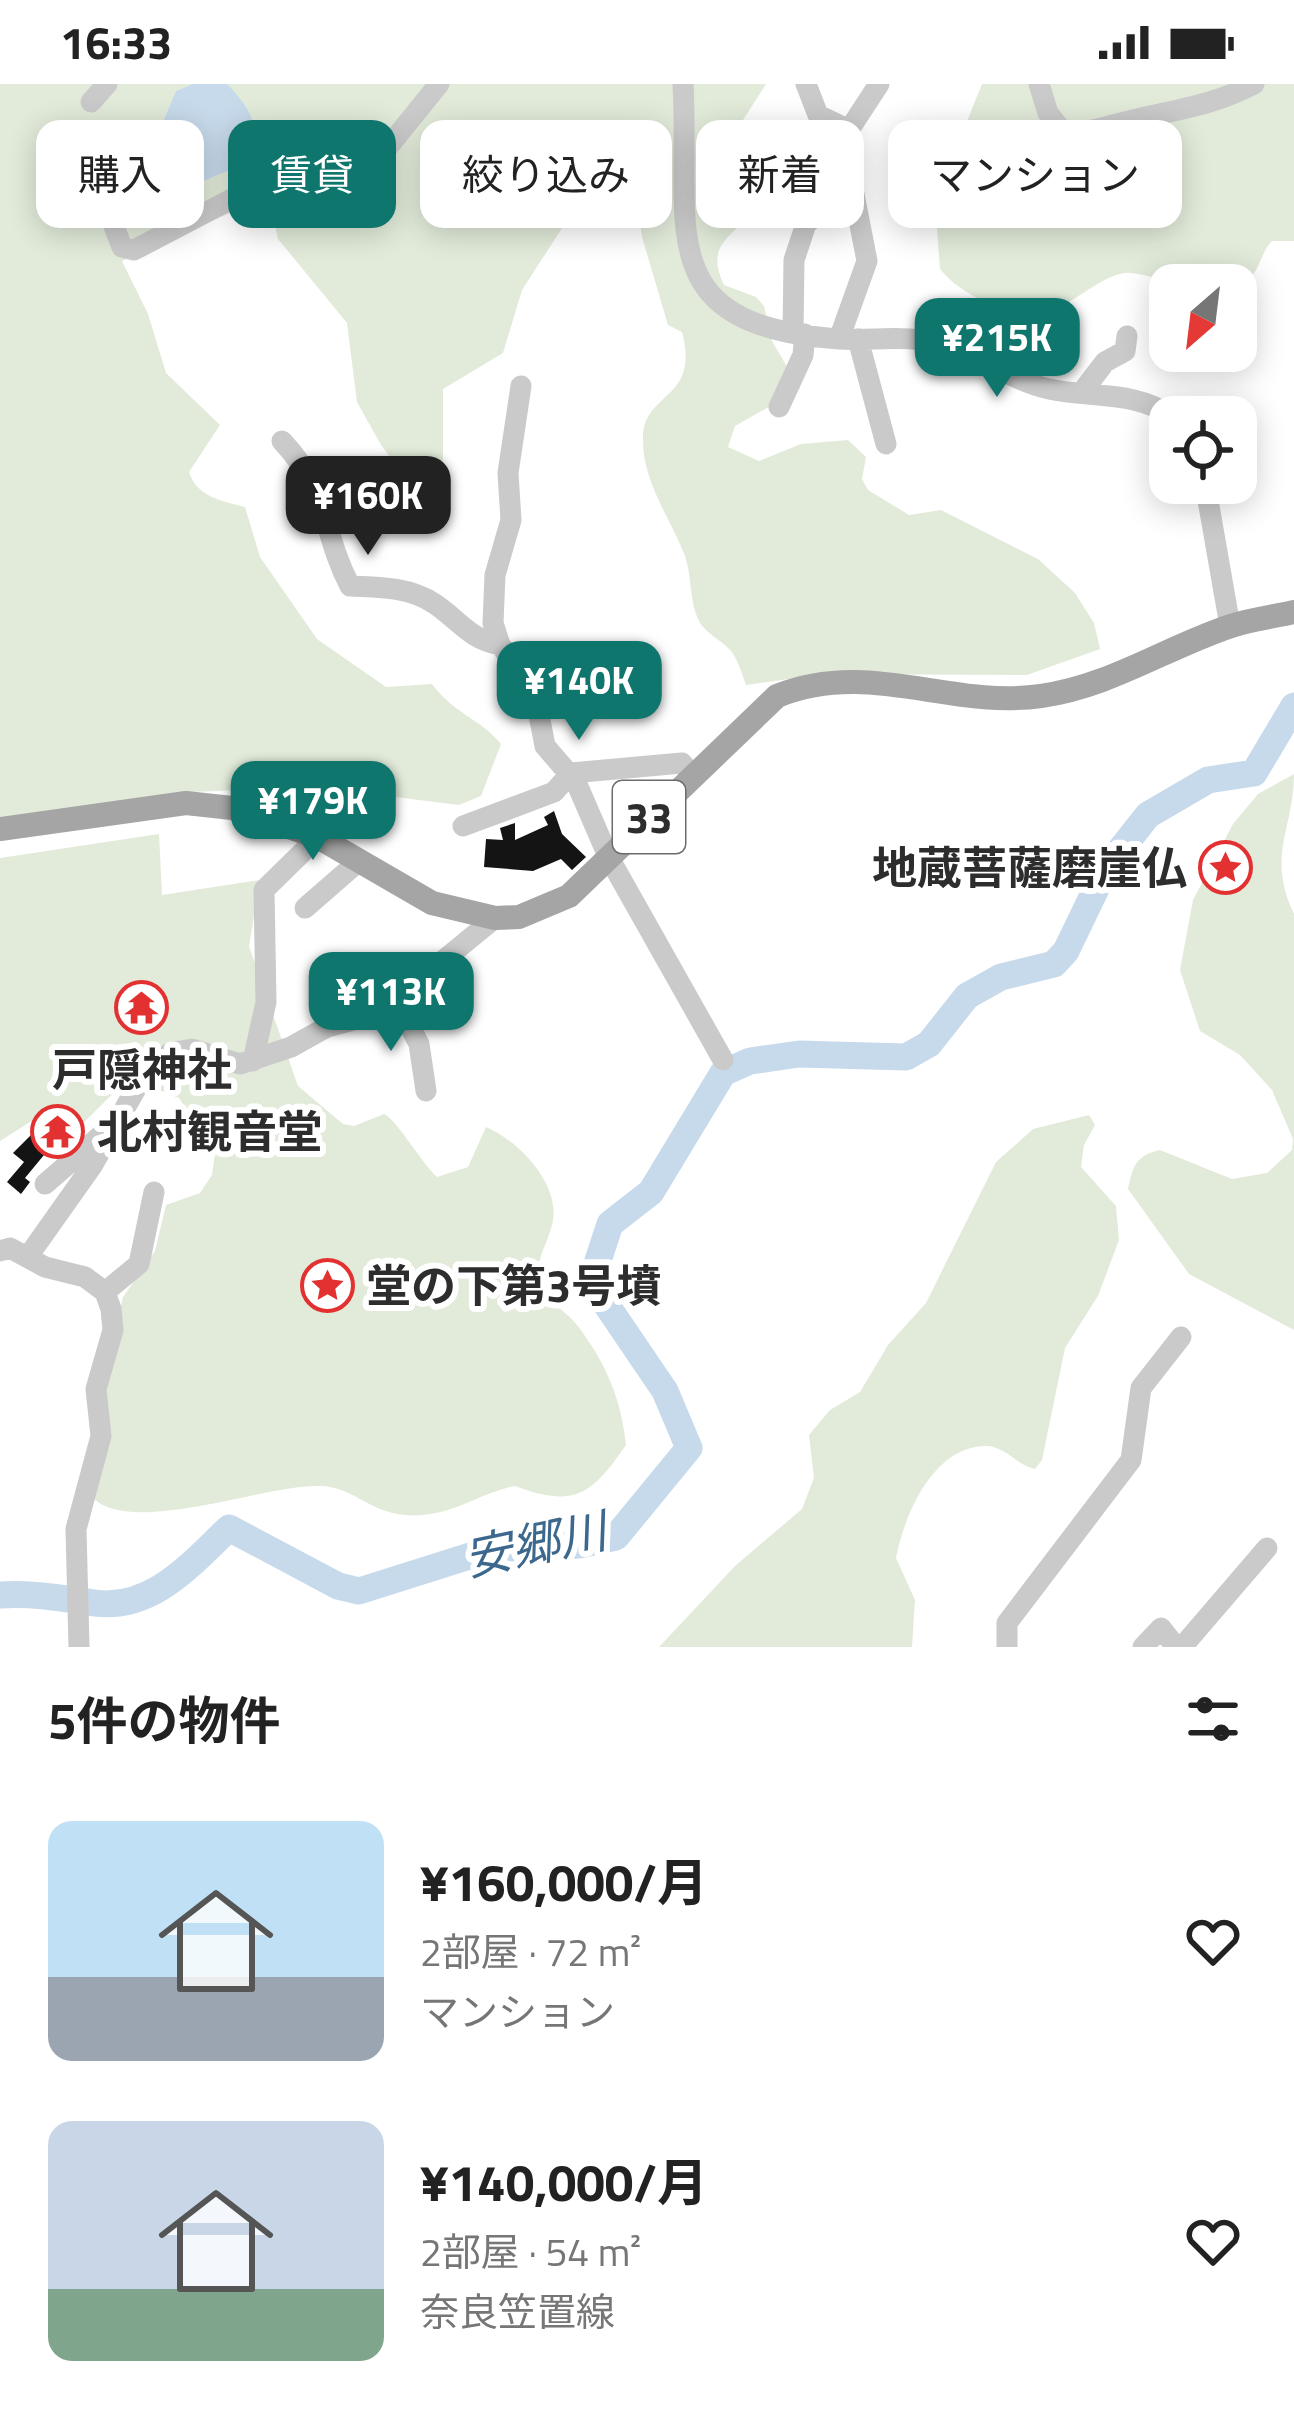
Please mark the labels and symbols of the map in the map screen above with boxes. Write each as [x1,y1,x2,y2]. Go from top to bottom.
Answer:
north arrow [1149,264,1257,372]
pin: ¥215K [913,298,1081,400]
pin: ¥160K [284,456,452,558]
pin: ¥140K [495,641,663,743]
pin: ¥179K [229,761,397,863]
road number: 33 [613,781,685,853]
place label: 地蔵菩薩磨崖仏 [872,833,1187,901]
place icon: 地蔵菩薩磨崖仏 [1198,839,1254,895]
pin: ¥113K [307,952,475,1054]
temple icon: 戸隠神社 [114,980,170,1036]
place label: 戸隠神社 [52,1035,232,1103]
place label: 北村観音堂 [97,1097,322,1165]
temple icon: 北村観音堂 [30,1103,86,1159]
place label: 堂の下第3号墳 [366,1251,661,1319]
place icon: 堂の下第3号墳 [299,1257,355,1313]
water label: 安郷川 [457,1492,618,1595]

